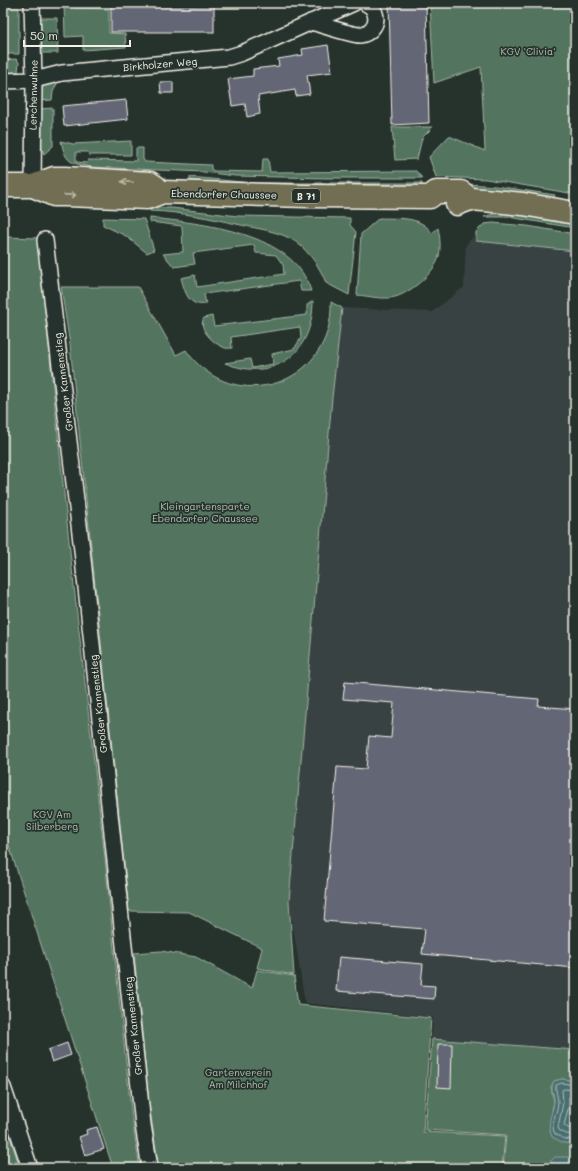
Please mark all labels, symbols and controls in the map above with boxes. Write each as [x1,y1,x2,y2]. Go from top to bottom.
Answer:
scale bar [24,22,130,48]
text: 50 m [30,27,58,43]
park label: KGV 'Clivia' [501,44,555,58]
street label: Birkholzer Weg [122,54,198,74]
street label: Lerchenwuhne [25,60,41,130]
one-way arrow [121,178,134,185]
street label: Ebendorfer Chaussee [171,186,277,202]
road number: B 71 [292,189,320,203]
one-way arrow [63,191,76,199]
street label: Großer Kannenstieg [50,332,76,432]
park label: Kleingartensparte Ebendorfer Chaussee [152,499,258,525]
street label: Großer Kannenstieg [86,654,110,754]
park label: KGV Am Silberberg [26,807,78,833]
street label: Großer Kannenstieg [121,976,145,1076]
park label: Gartenverein Am Milchhof [205,1065,271,1091]

